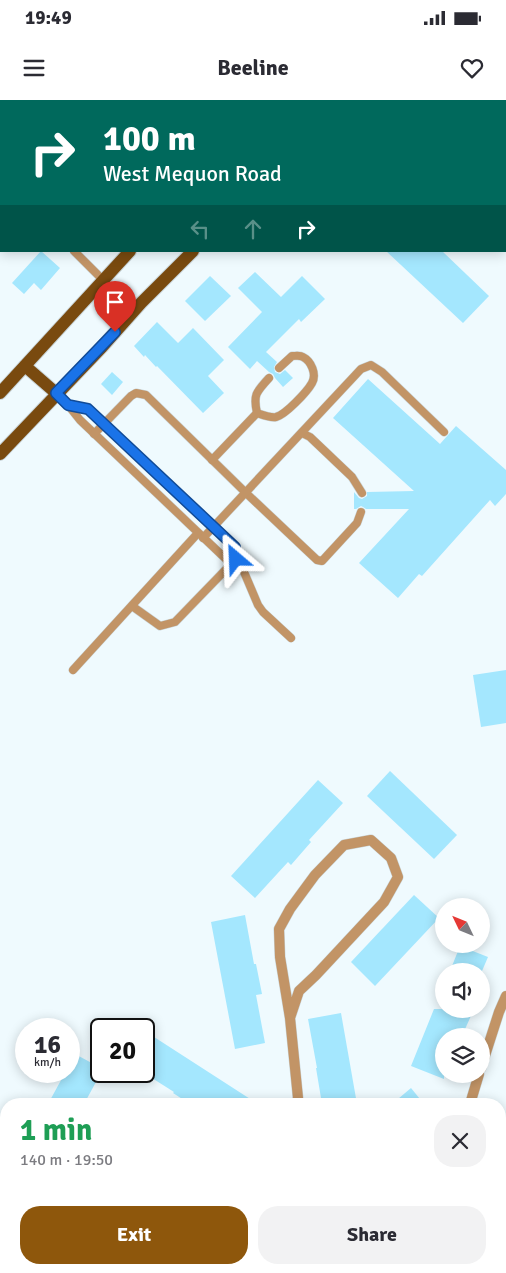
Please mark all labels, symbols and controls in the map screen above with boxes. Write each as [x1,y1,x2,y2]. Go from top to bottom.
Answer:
text: 19:49 [25,6,72,30]
icon: menu [20,54,48,82]
text: Beeline [217,54,289,81]
icon: heart [458,54,486,82]
text: 100 m [103,117,196,160]
icon: right [20,120,85,185]
text: West Mequon Road [103,160,282,187]
icon: left [186,215,214,243]
icon: ahead [239,215,267,243]
icon: right [292,215,320,243]
pin [94,281,136,332]
icon: arrive [101,288,129,316]
position arrow [209,532,261,584]
north arrow [435,898,490,952]
map controls [435,898,490,1083]
button: sound [435,963,490,1018]
speed limit sign: 20 [90,1018,155,1083]
button: layers [435,1028,490,1083]
text: 16 [34,1029,61,1060]
text: km/h [34,1055,61,1070]
text: 1 min [20,1112,92,1149]
button: close [434,1115,486,1167]
text: 140 m · 19:50 [20,1150,113,1170]
button: Exit [20,1206,248,1264]
button: Share [258,1206,486,1264]

